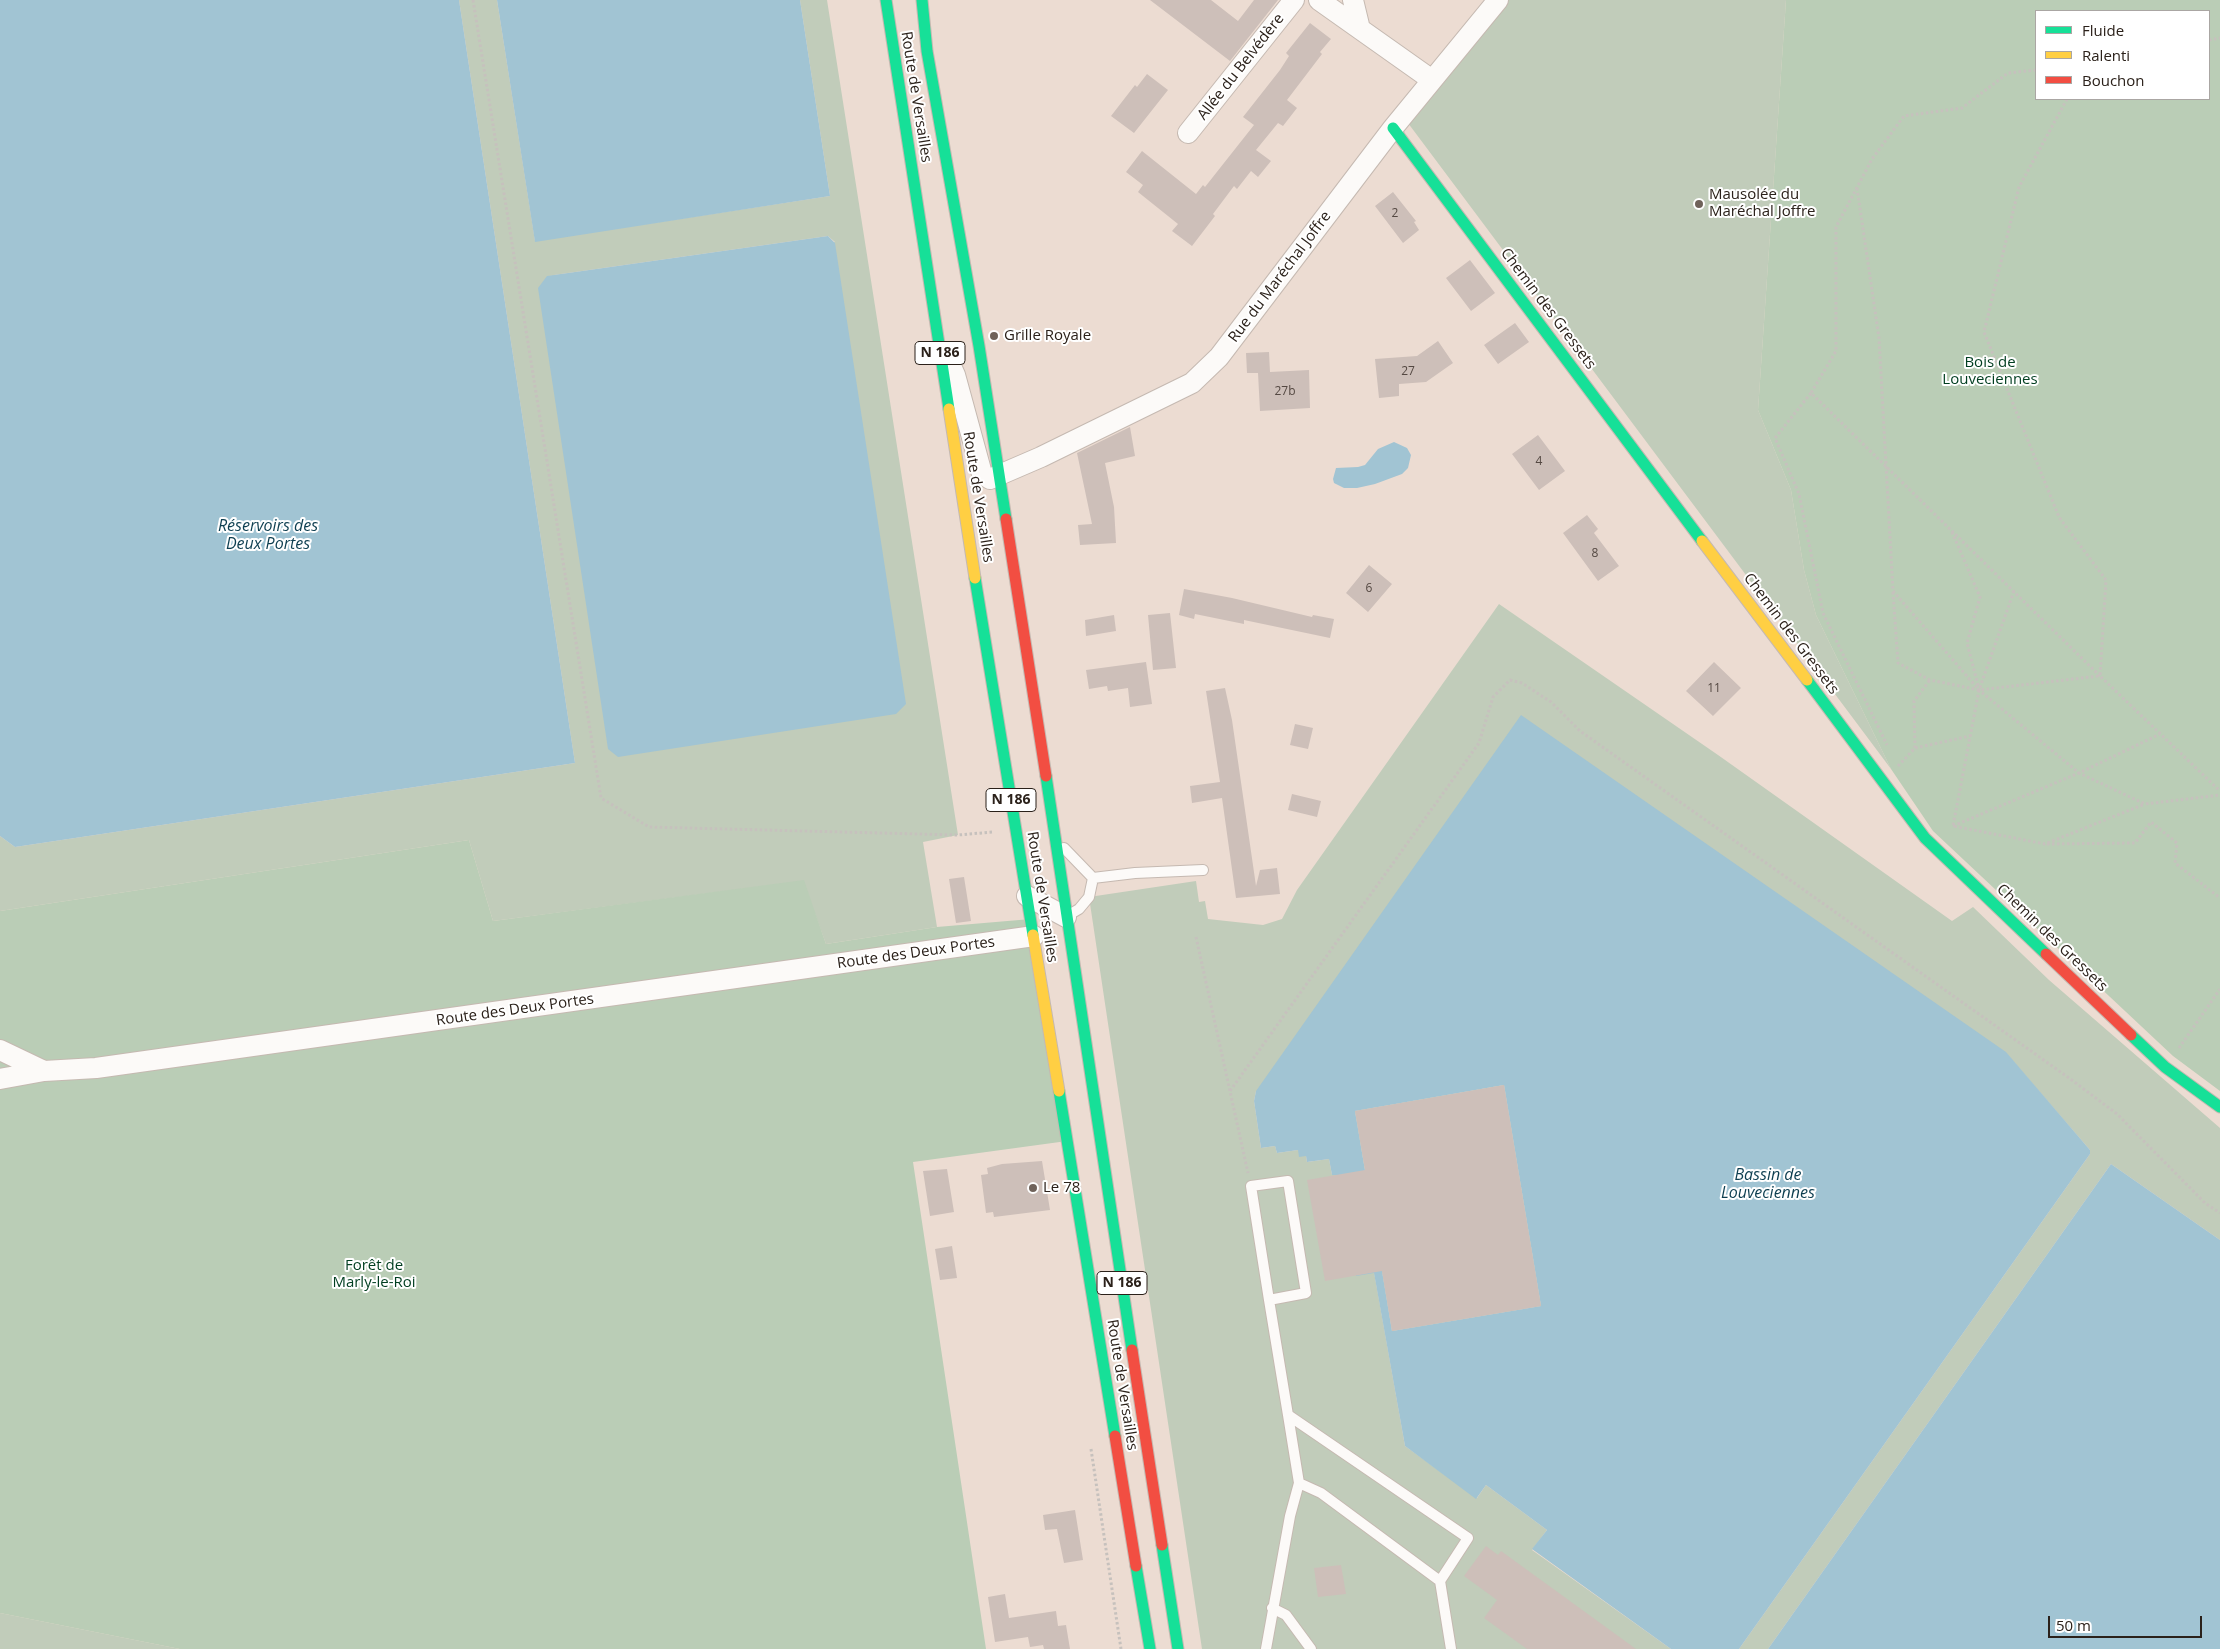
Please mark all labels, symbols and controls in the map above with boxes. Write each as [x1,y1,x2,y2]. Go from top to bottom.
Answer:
street label: Allée du Belvédère [1194,10,1288,124]
legend [2035,10,2210,100]
text: Fluide [2082,20,2124,40]
street label: Route de Versailles [897,30,935,164]
text: Ralenti [2082,45,2130,65]
text: Bouchon [2082,70,2145,90]
place label: Mausolée du Maréchal Joffre [1709,186,1815,221]
marker: Mausolée du Maréchal Joffre [1693,198,1705,210]
house number: 2 [1392,207,1398,221]
street label: Rue du Maréchal Joffre [1225,208,1335,346]
street label: Chemin des Gressets [1497,245,1599,373]
place label: Grille Royale [1004,327,1091,345]
marker: Grille Royale [988,330,1000,342]
road number: N 186 [915,342,965,364]
park label: Bois de Louveciennes [1942,354,2038,389]
house number: 27 [1401,365,1415,379]
house number: 27b [1274,385,1296,399]
street label: Route de Versailles [959,430,997,564]
house number: 4 [1536,455,1542,469]
water label: Réservoirs des Deux Portes [218,516,318,554]
house number: 8 [1592,547,1598,561]
street label: Chemin des Gressets [1740,570,1842,698]
house number: 6 [1366,582,1372,596]
house number: 11 [1707,682,1721,696]
road number: N 186 [986,788,1036,812]
street label: Route de Versailles [1023,830,1061,964]
street label: Chemin des Gressets [1993,880,2111,996]
street label: Route des Deux Portes [836,933,996,973]
street label: Route des Deux Portes [435,990,595,1030]
water label: Bassin de Louveciennes [1721,1165,1815,1203]
place label: Le 78 [1043,1179,1080,1197]
marker: Le 78 [1027,1182,1039,1194]
park label: Forêt de Marly-le-Roi [332,1257,416,1292]
road number: N 186 [1097,1272,1147,1295]
street label: Route de Versailles [1103,1318,1141,1452]
scale bar [2050,1606,2204,1638]
text: 50 m [2056,1615,2091,1635]

